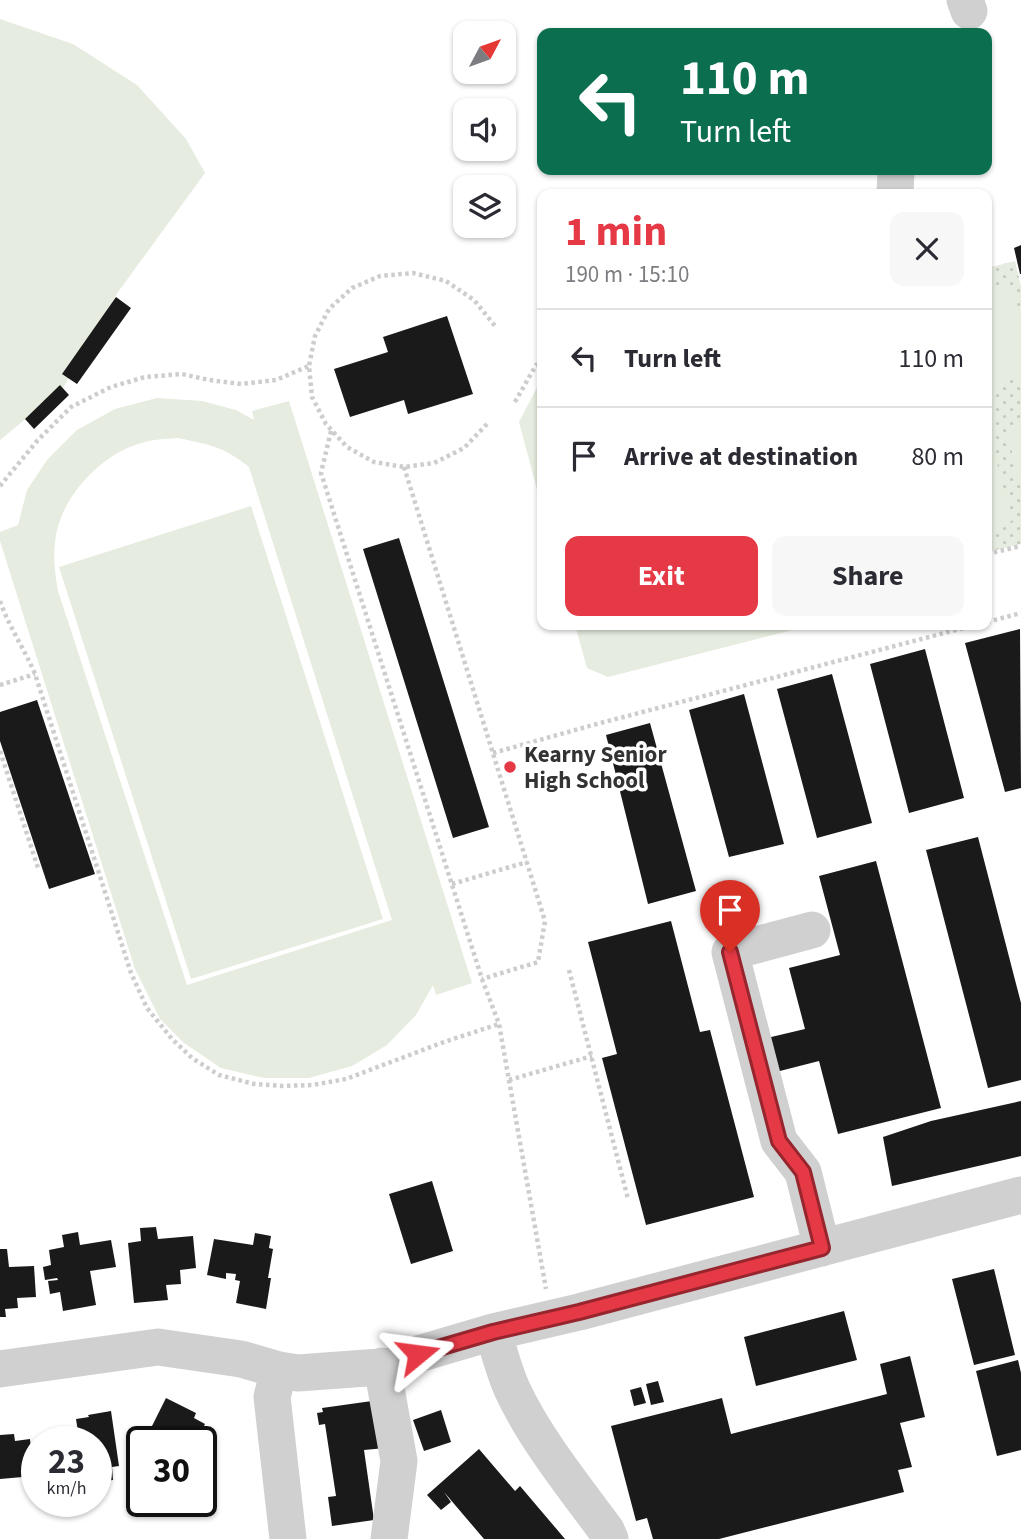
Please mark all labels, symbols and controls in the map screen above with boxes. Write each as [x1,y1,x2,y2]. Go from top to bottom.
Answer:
north arrow [453,21,516,84]
map controls [453,21,516,238]
text: 110 m [680,44,809,114]
icon: left [565,56,656,147]
button: sound [453,98,516,161]
text: Turn left [680,109,791,155]
button: layers [453,175,516,238]
text: 1 min [565,202,667,262]
button: close [890,212,964,286]
text: 190 m · 15:10 [565,258,689,291]
icon: left [565,339,603,377]
text: Turn left [624,340,721,377]
text: 110 m [898,340,964,377]
icon: arrive [565,437,603,475]
text: Arrive at destination [624,438,858,475]
text: 80 m [911,438,964,475]
button: Exit [565,536,758,616]
button: Share [772,536,964,616]
place label: Kearny Senior High School [524,738,667,797]
marker: Kearny Senior High School [502,759,518,775]
pin [700,880,760,952]
icon: arrive [711,891,749,929]
position arrow [381,1317,455,1391]
speed limit sign: 30 [126,1426,217,1517]
text: 23 [48,1437,85,1487]
text: km/h [47,1476,86,1501]

